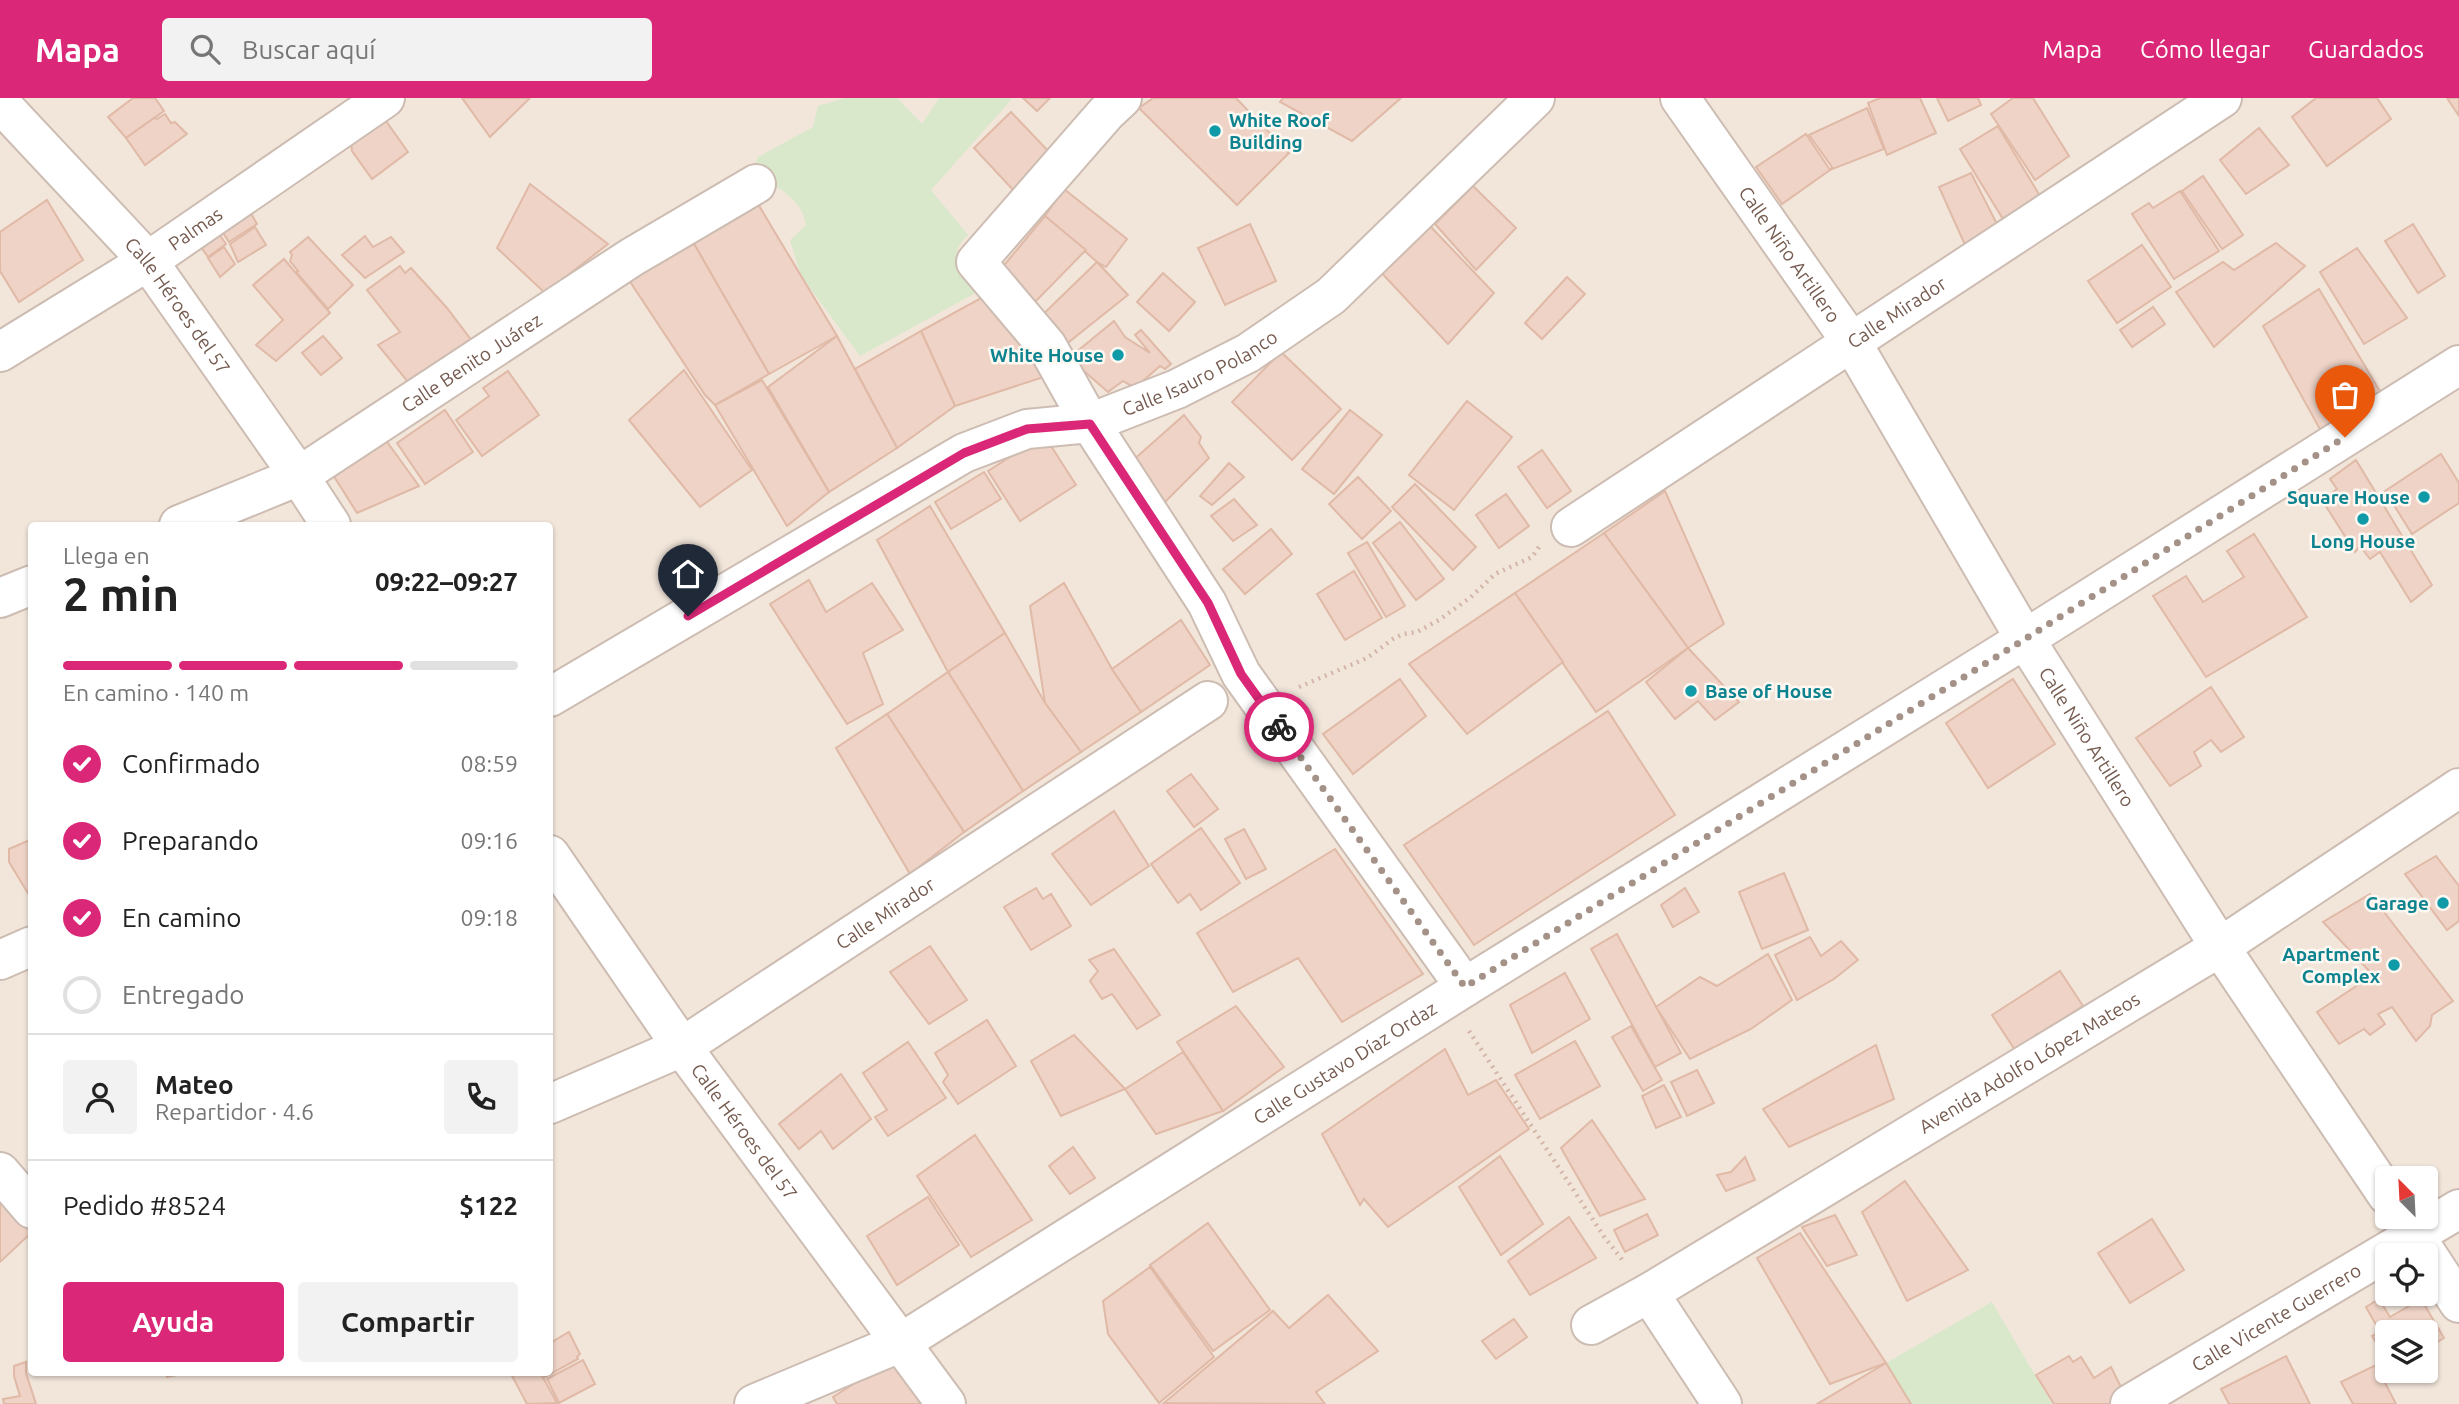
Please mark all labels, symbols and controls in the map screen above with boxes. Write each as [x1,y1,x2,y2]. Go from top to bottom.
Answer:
search box [162,18,652,81]
icon: search [186,30,224,68]
text: Mapa [35,31,120,68]
text: Buscar aquí [242,35,376,64]
text: Mapa [2042,36,2102,63]
text: Cómo llegar [2140,36,2270,63]
text: Guardados [2308,36,2424,63]
place label: White Roof Building [1229,109,1330,153]
marker: White Roof Building [1207,123,1223,139]
street label: Calle Niño Artillero [1734,182,1845,327]
street label: Palmas [164,202,226,255]
street label: Calle Héroes del 57 [121,233,235,378]
street label: Calle Mirador [1843,272,1950,353]
street label: Calle Benito Juárez [397,308,546,417]
street label: Calle Isauro Polanco [1119,325,1281,420]
place label: White House [990,344,1104,366]
marker: White House [1110,347,1126,363]
pin [2315,365,2375,437]
icon: bag [2326,376,2364,414]
place label: Square House [2287,486,2410,508]
marker: Square House [2416,489,2432,505]
marker: Long House [2355,511,2371,527]
place label: Long House [2311,530,2416,552]
text: Llega en [63,543,150,568]
pin [658,544,718,616]
icon: home [669,555,707,593]
text: 09:22–09:27 [375,567,518,596]
text: 2 min [63,568,179,620]
street label: Calle Niño Artillero [2035,663,2139,811]
text: En camino · 140 m [63,680,249,705]
place label: Base of House [1705,680,1832,702]
marker: Base of House [1683,683,1699,699]
courier [1244,692,1314,762]
icon: bike [1260,708,1298,746]
icon: check [63,745,101,783]
text: Confirmado [122,749,260,778]
text: 08:59 [460,751,518,776]
icon: check [63,822,101,860]
text: Preparando [122,826,259,855]
text: 09:16 [460,828,518,853]
street label: Calle Mirador [832,873,939,954]
place label: Garage [2365,892,2429,914]
marker: Garage [2435,895,2451,911]
icon: check [63,899,101,937]
text: En camino [122,903,242,932]
text: 09:18 [460,905,518,930]
place label: Apartment Complex [2282,943,2381,987]
marker: Apartment Complex [2386,957,2402,973]
text: Entregado [122,980,245,1009]
street label: Avenida Adolfo López Mateos [1915,987,2144,1138]
street label: Calle Gustavo Díaz Ordaz [1249,997,1441,1129]
street label: Calle Héroes del 57 [687,1059,802,1204]
button: person [63,1060,137,1134]
button: phone [444,1060,518,1134]
text: Mateo [155,1070,234,1099]
text: Repartidor · 4.6 [155,1099,314,1124]
north arrow [2375,1166,2438,1228]
map controls [2375,1166,2438,1383]
text: Pedido #8524 [63,1191,226,1220]
text: $122 [459,1191,518,1220]
button: locate [2375,1243,2438,1306]
street label: Calle Vicente Guerrero [2188,1259,2365,1376]
button: Ayuda [63,1282,284,1362]
button: Compartir [298,1282,518,1362]
button: layers [2375,1320,2438,1383]

